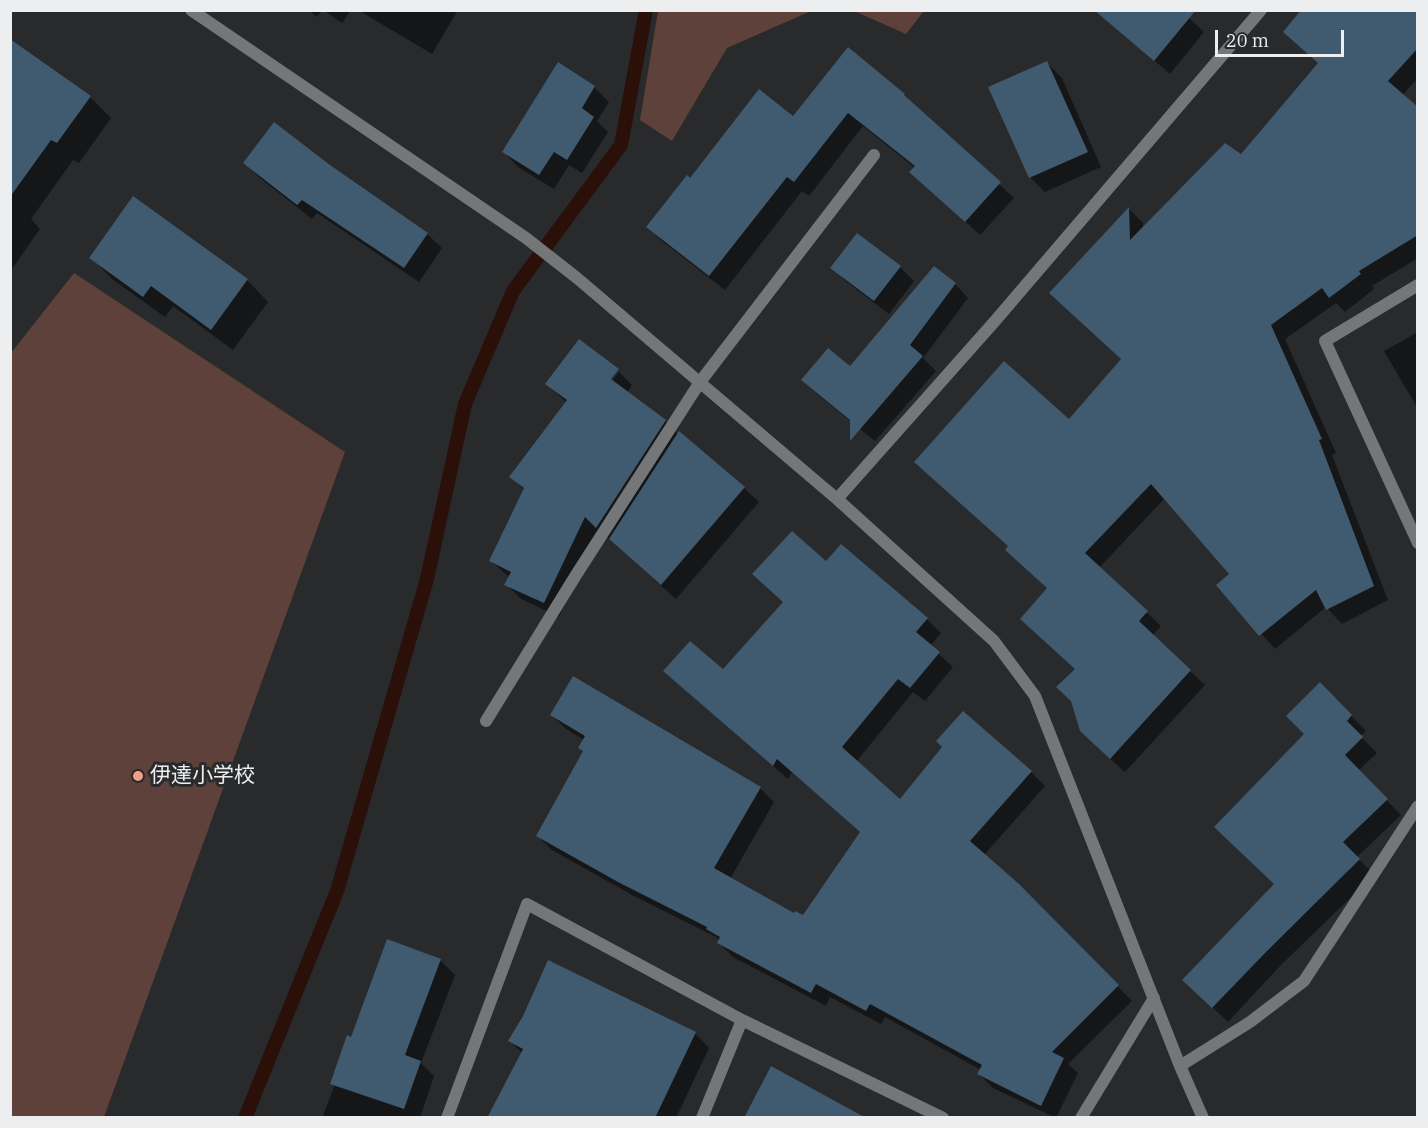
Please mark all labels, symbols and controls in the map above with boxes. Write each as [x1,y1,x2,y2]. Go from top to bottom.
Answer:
scale bar [1218,18,1347,56]
text: 20 m [1226,29,1269,52]
place label: 伊達小学校 [150,763,255,789]
marker: 伊達小学校 [131,769,145,783]

